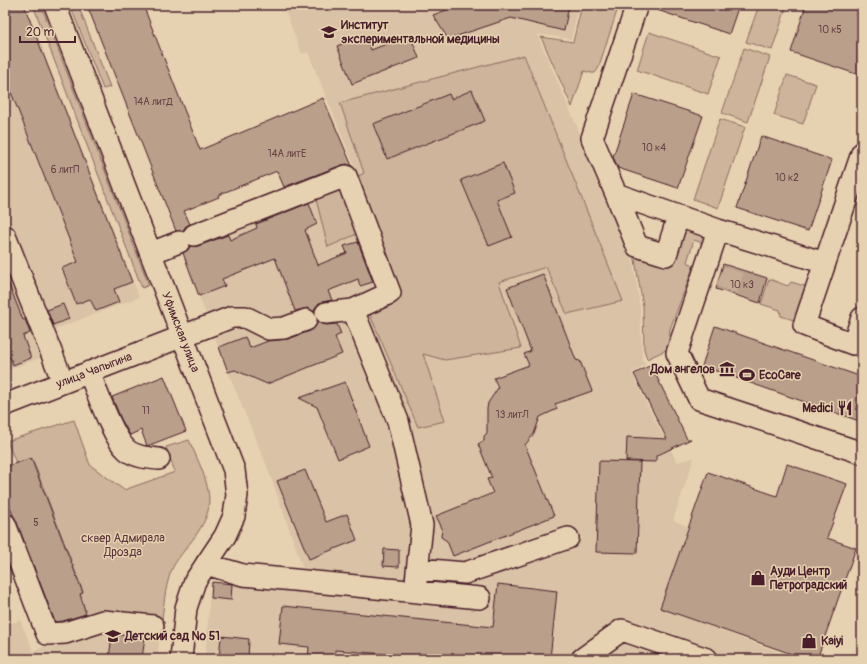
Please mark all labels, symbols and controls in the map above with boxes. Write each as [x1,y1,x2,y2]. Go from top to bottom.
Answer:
scale bar [20,18,75,44]
place label: Институт экспериментальной медицины [341,18,500,47]
school or university icon: Институт экспериментальной медицины [320,23,338,41]
house number: 10 к5 [818,24,842,36]
text: 20 m [26,25,55,40]
house number: 14А литД [133,96,174,108]
house number: 10 к4 [642,142,666,154]
house number: 14А литЕ [268,148,306,160]
house number: 6 литП [51,164,79,176]
house number: 10 к2 [775,172,799,184]
house number: 10 к3 [730,279,754,291]
street label: Уфимская улица [158,290,203,375]
street label: улица Чапыгина [53,349,135,392]
museum icon: Дом ангелов [718,360,736,378]
place label: Дом ангелов [650,362,715,377]
sports icon: EcoCare [738,366,756,384]
place label: EcoCare [759,368,802,383]
restaurant icon: Medici [836,399,854,417]
place label: Medici [802,401,833,416]
house number: 11 [142,405,150,417]
house number: 13 литЛ [496,409,529,421]
house number: 5 [33,517,39,529]
park label: сквер Адмирала Дрозда [81,531,165,560]
place label: Ауди Центр Петроградский [770,564,847,593]
shop icon: Ауди Центр Петроградский [749,569,767,587]
school or university icon: Детский сад № 51 [104,627,122,645]
place label: Детский сад № 51 [124,629,220,644]
shop icon: Kaiyi [800,632,818,650]
place label: Kaiyi [821,634,843,649]

